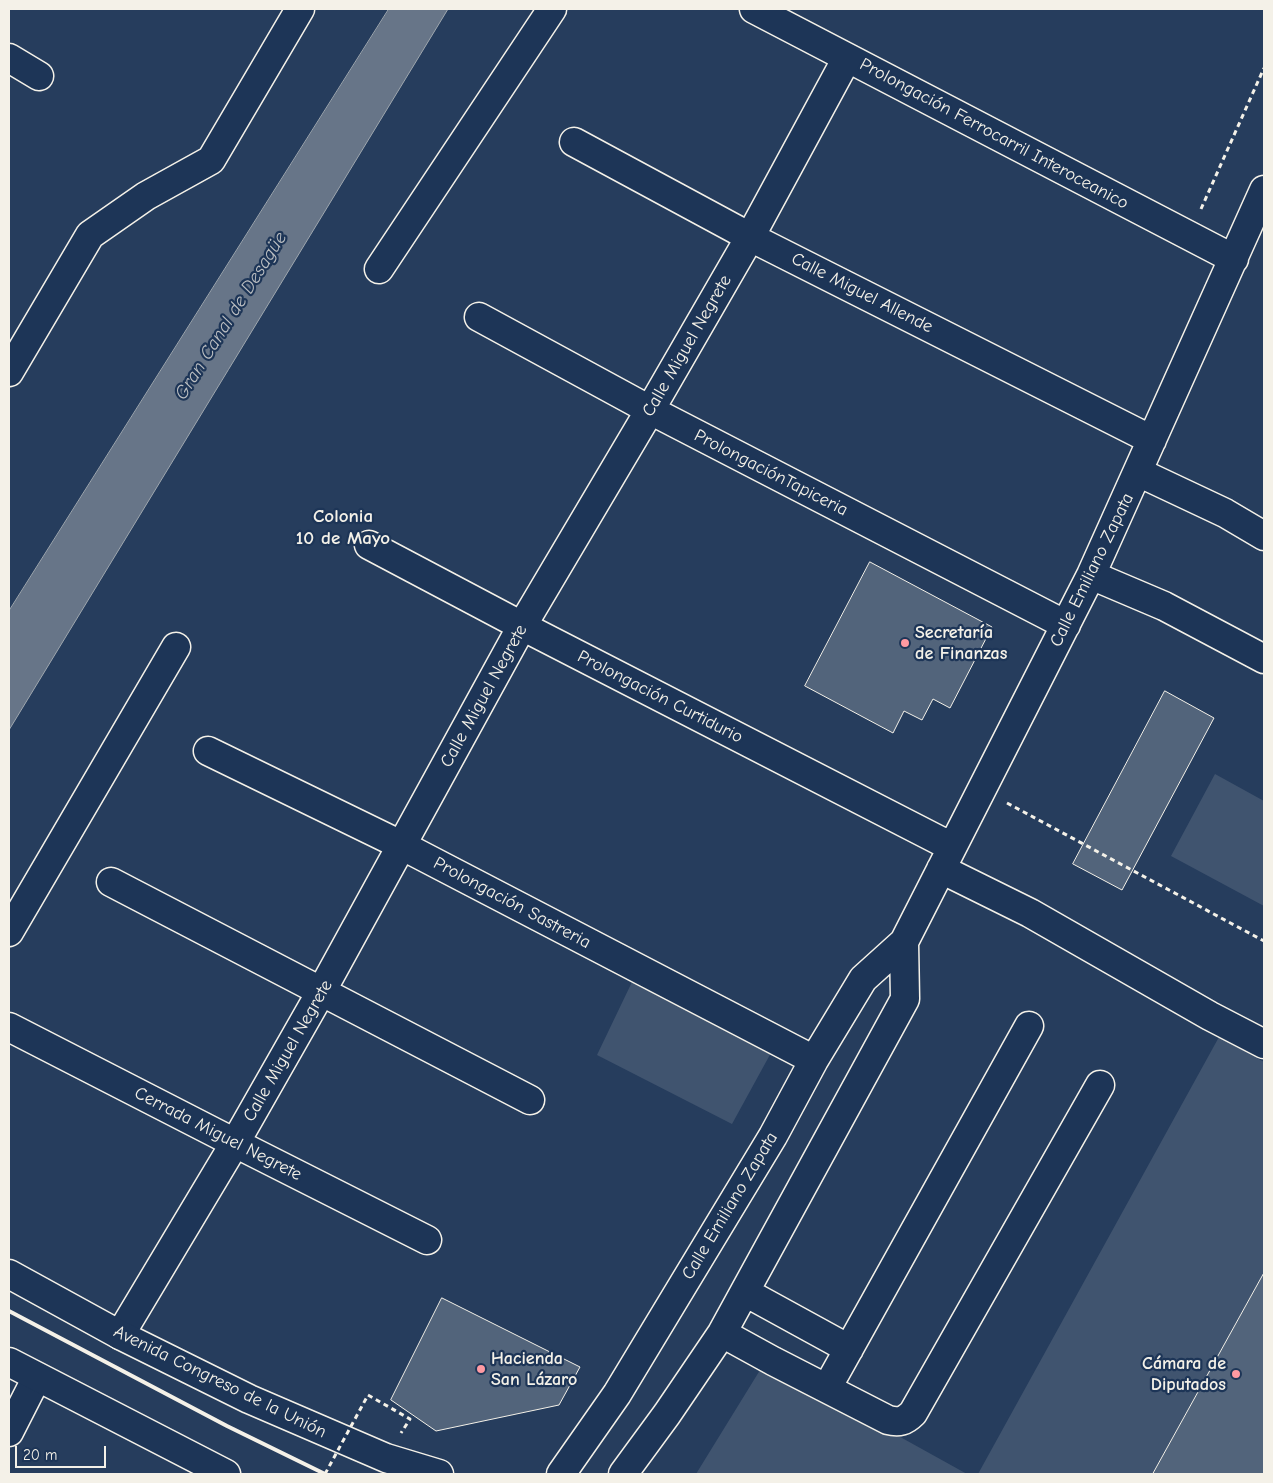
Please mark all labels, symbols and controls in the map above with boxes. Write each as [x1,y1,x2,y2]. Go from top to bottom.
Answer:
street label: Prolongación Ferrocarril Interoceanico [856,54,1132,214]
water label: Gran Canal de Desagüe [170,228,292,404]
street label: Calle Miguel Allende [788,248,936,338]
street label: Calle Miguel Negrete [638,271,736,421]
street label: ProlongaciónTapiceria [690,425,852,521]
street label: Calle Emiliano Zapata [1045,490,1139,650]
district label: Colonia 10 de Mayo [296,506,390,550]
street label: Calle Miguel Negrete [436,621,532,771]
place label: Secretaría de Finanzas [915,622,1007,664]
marker: Secretaría de Finanzas [899,637,911,649]
street label: Prolongación Curtidurio [574,646,746,748]
street label: Prolongación Sastreria [430,852,594,954]
street label: Calle Miguel Negrete [239,976,337,1126]
street label: Cerrada Miguel Negrete [131,1082,305,1186]
street label: Calle Emiliano Zapata [677,1128,783,1284]
street label: Avenida Congreso de la Unión [110,1321,330,1443]
place label: Hacienda San Lázaro [491,1348,577,1390]
place label: Cámara de Diputados [1142,1353,1226,1396]
marker: Hacienda San Lázaro [475,1363,487,1375]
marker: Cámara de Diputados [1230,1368,1242,1380]
scale bar [18,1436,109,1468]
text: 20 m [23,1446,57,1464]

